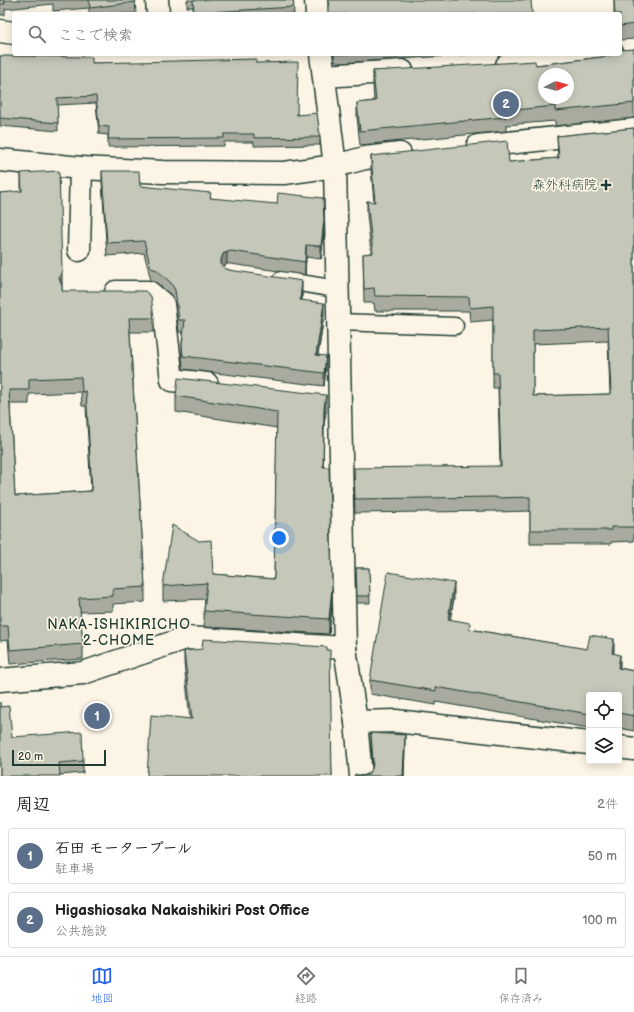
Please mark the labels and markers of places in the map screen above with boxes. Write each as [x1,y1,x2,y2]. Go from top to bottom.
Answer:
pin: 2 [493,89,519,119]
place label: 森外科病院 [532,177,597,193]
marker: 森外科病院 [600,179,612,191]
pin: 1 [84,701,110,731]

